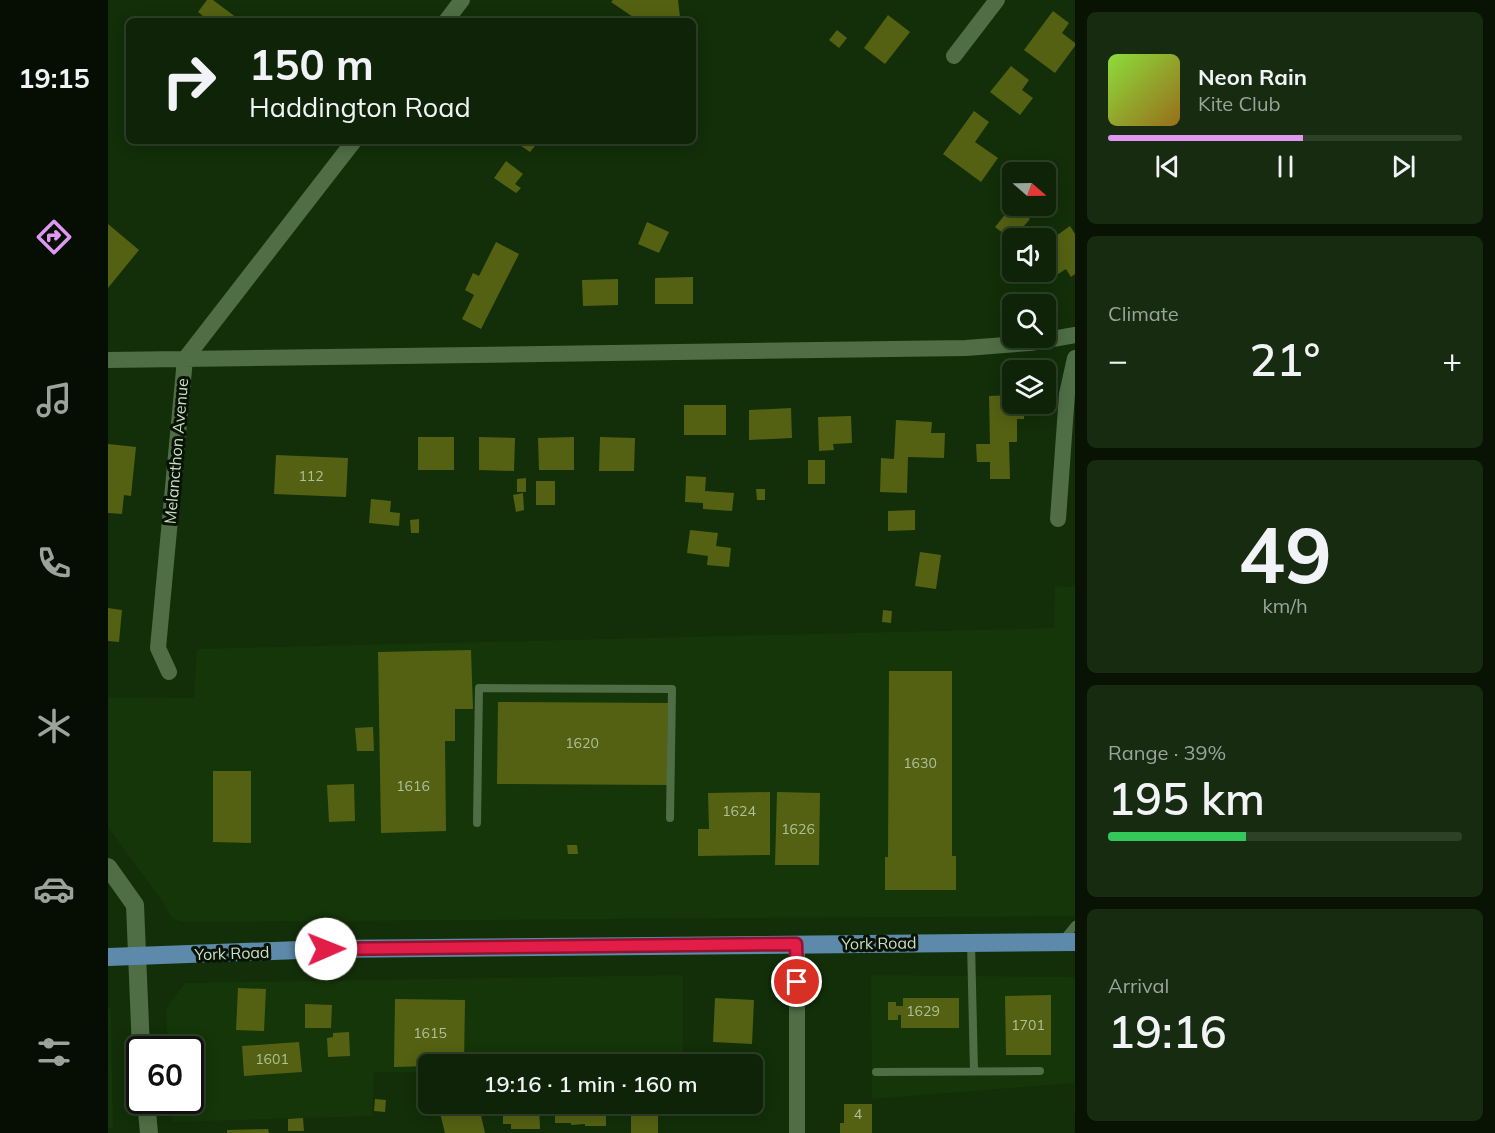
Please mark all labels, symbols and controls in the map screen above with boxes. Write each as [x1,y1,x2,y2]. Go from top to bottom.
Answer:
text: 150 m [249,38,374,91]
icon: right [150,42,228,120]
text: 19:15 [18,61,90,95]
text: Neon Rain [1198,63,1307,91]
text: Haddington Road [249,90,471,124]
text: Kite Club [1198,91,1280,116]
icon: previous [1151,150,1184,183]
icon: pause [1269,150,1302,183]
icon: next [1387,150,1420,183]
north arrow [1002,162,1056,216]
map controls [1002,162,1056,414]
icon: directions [33,216,75,258]
button: sound [1002,228,1056,282]
button: search [1002,294,1056,348]
text: Climate [1108,301,1179,326]
text: 21° [1250,331,1320,387]
text: − [1108,339,1128,380]
text: + [1442,339,1462,380]
button: layers [1002,360,1056,414]
street label: Melancthon Avenue [160,377,192,525]
icon: music [33,379,75,421]
house number: 112 [298,467,324,485]
text: 49 [1238,505,1332,603]
icon: phone [33,542,75,584]
text: km/h [1262,593,1308,618]
icon: climate [33,705,75,747]
house number: 1620 [565,734,599,752]
text: Range · 39% [1108,740,1226,765]
house number: 1630 [903,754,937,772]
text: 195 km [1108,770,1265,826]
house number: 1616 [396,777,430,795]
house number: 1624 [722,802,756,820]
house number: 1626 [781,820,815,838]
icon: car [33,868,75,910]
position arrow [294,917,358,981]
street label: York Road [840,932,917,954]
street label: York Road [193,942,270,964]
pin [771,956,822,1007]
icon: arrive [780,965,813,998]
text: Arrival [1108,973,1169,998]
house number: 1629 [906,1002,940,1020]
text: 19:16 [1108,1003,1227,1059]
house number: 1701 [1011,1016,1045,1034]
house number: 1615 [413,1024,447,1042]
icon: filters [33,1031,75,1073]
speed limit sign: 60 [126,1036,204,1114]
house number: 1601 [255,1050,289,1068]
text: 19:16 · 1 min · 160 m [483,1070,698,1098]
house number: 4 [854,1105,863,1123]

